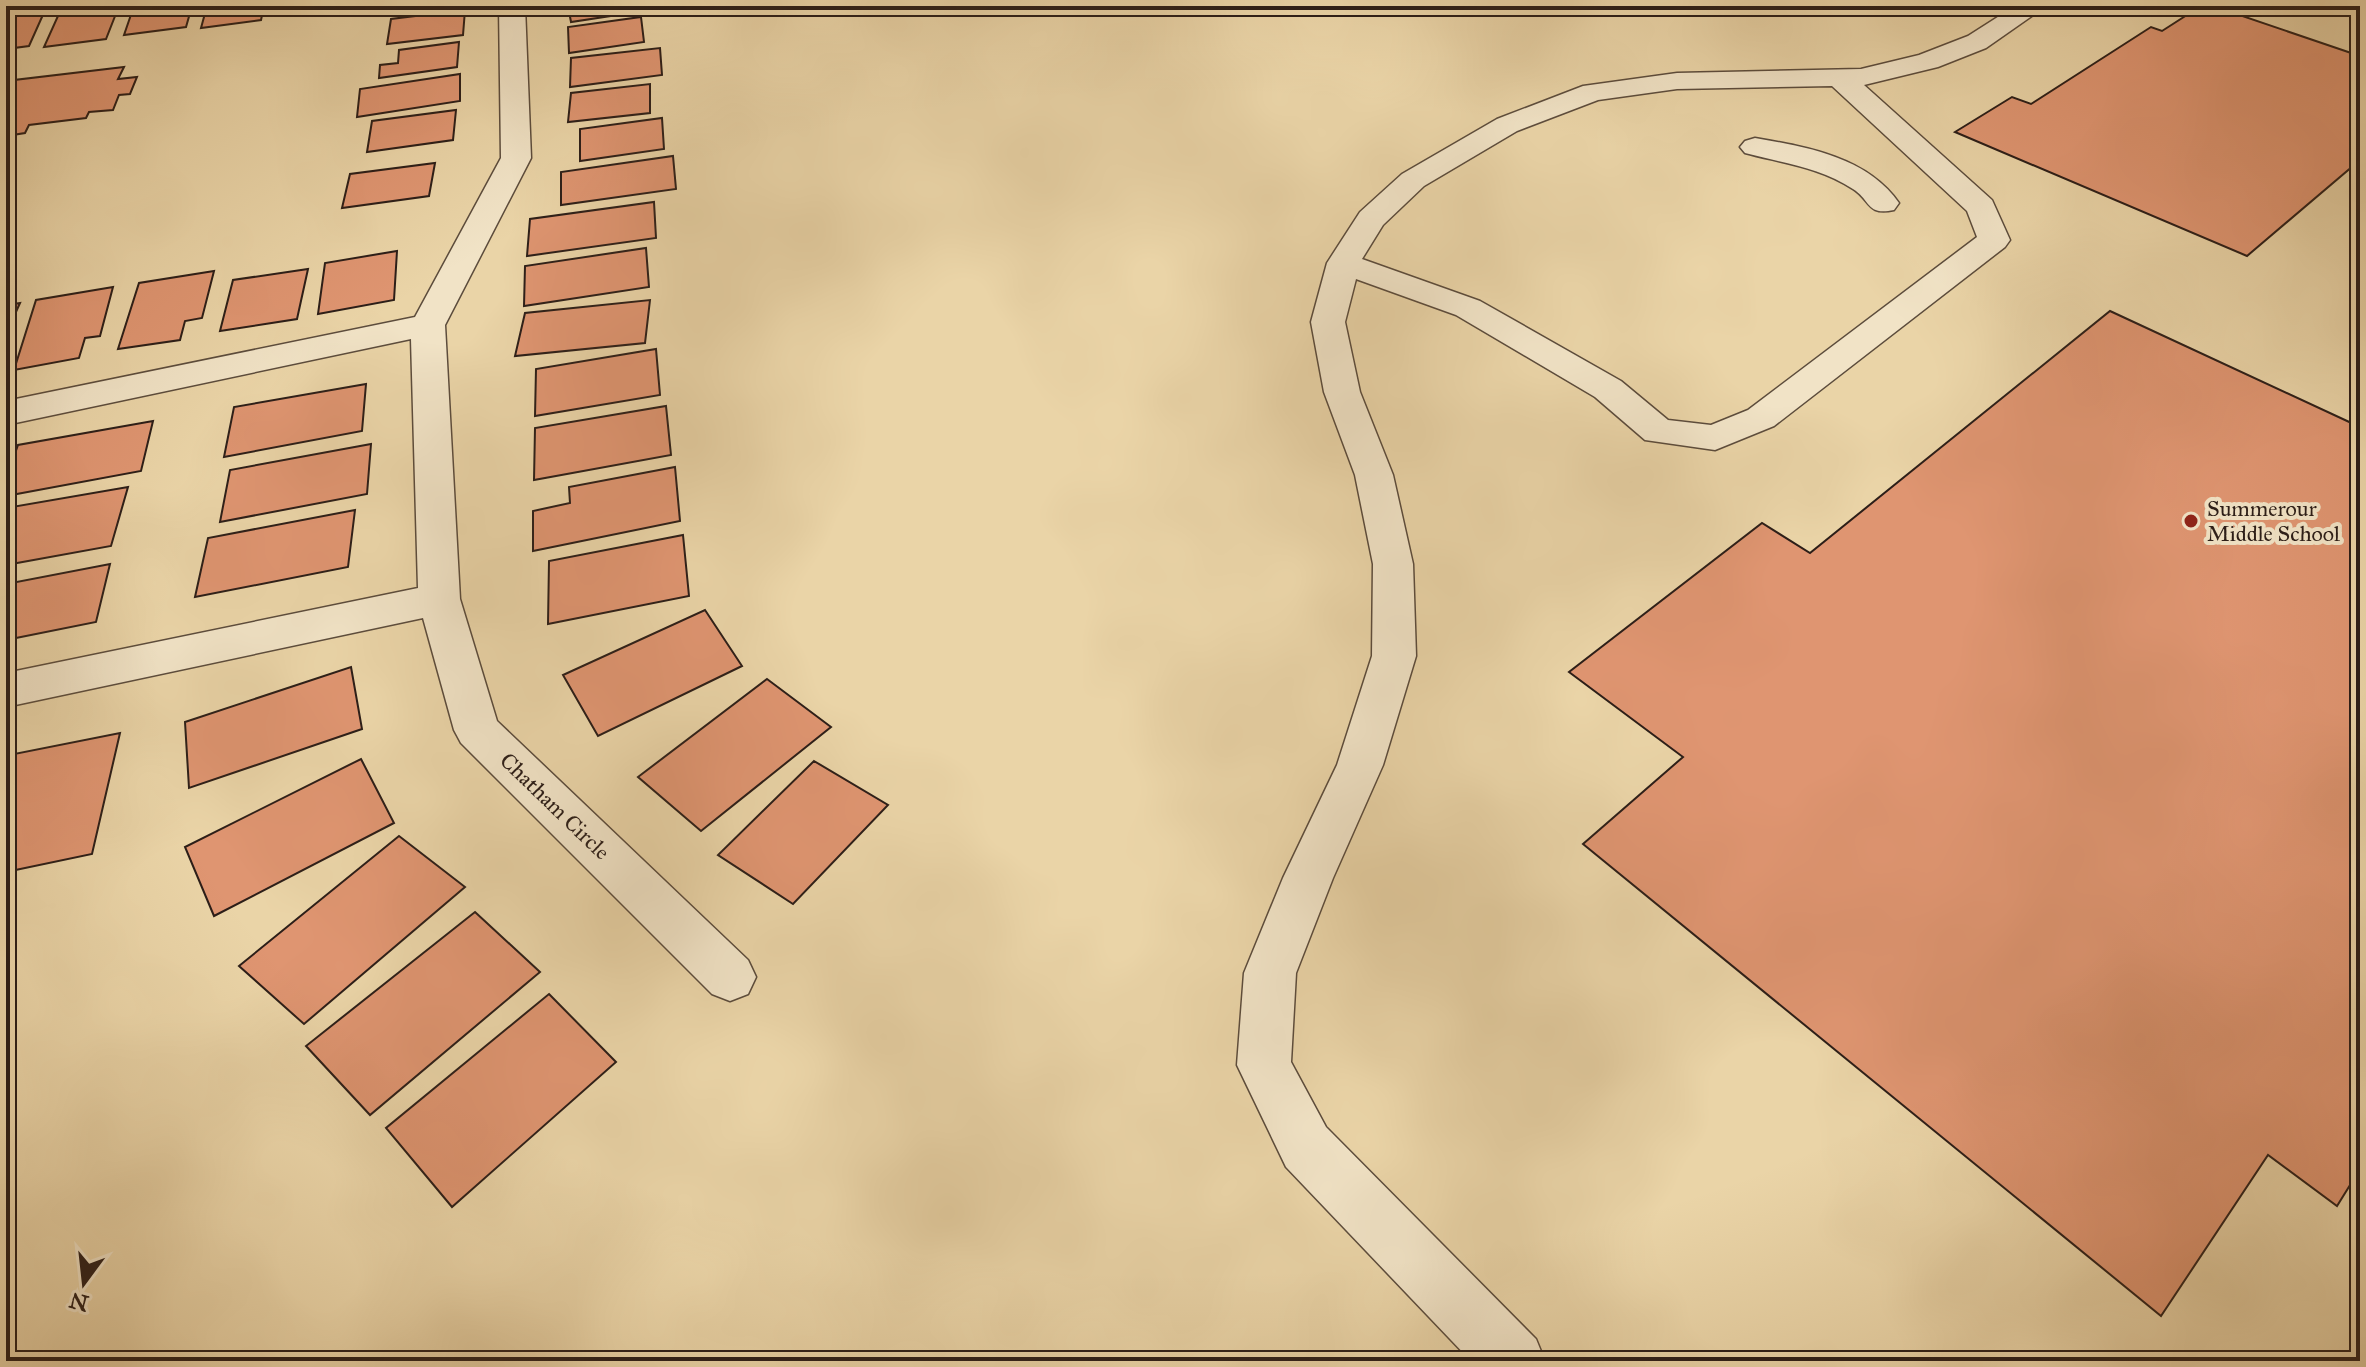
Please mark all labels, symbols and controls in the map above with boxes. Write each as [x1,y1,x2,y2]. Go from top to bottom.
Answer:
place label: Summerour Middle School [2207,495,2340,547]
marker: Summerour Middle School [2182,512,2200,530]
street label: Chatham Circle [494,747,616,865]
north arrow [44,1243,124,1323]
text: N [66,1286,91,1317]

